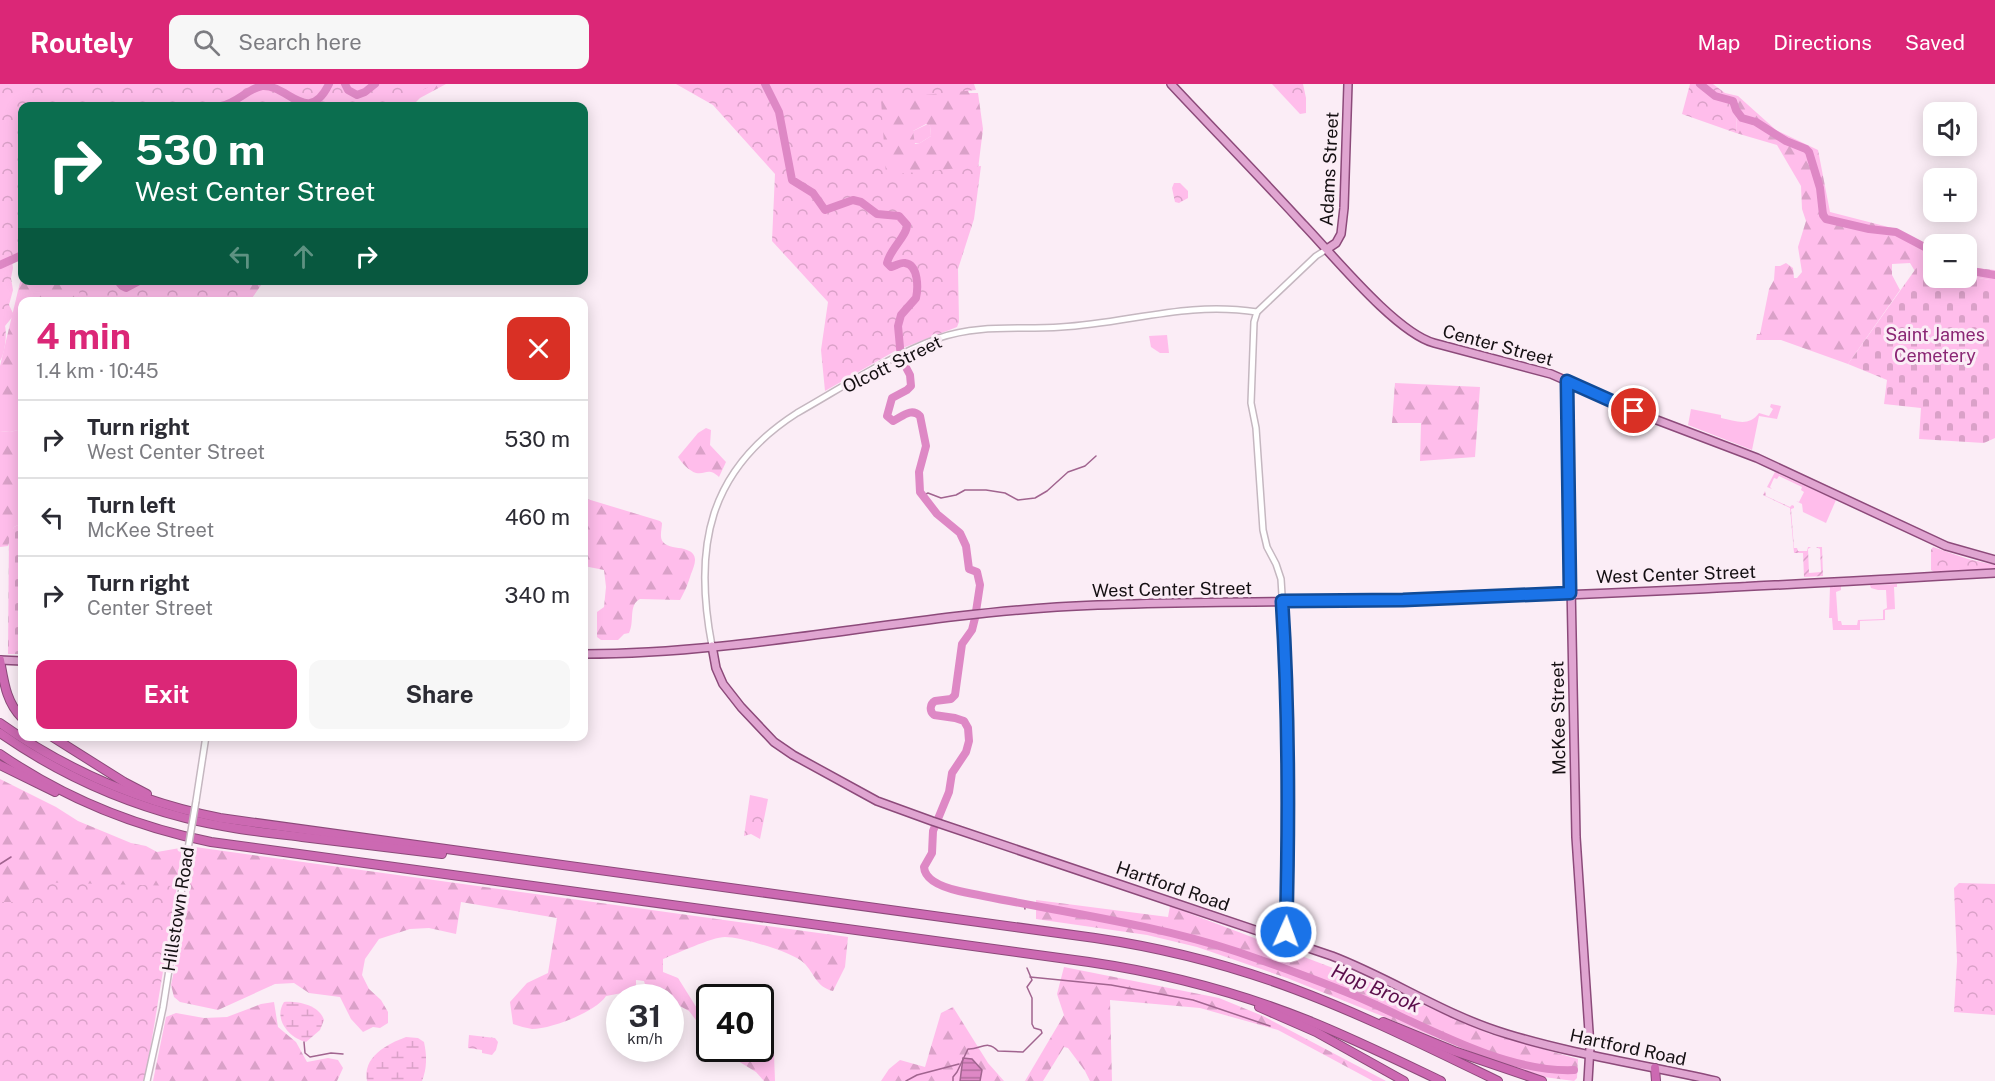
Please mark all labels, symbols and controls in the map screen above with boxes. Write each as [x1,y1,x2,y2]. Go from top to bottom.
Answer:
search box [169,15,589,69]
text: Routely [30,26,133,59]
icon: search [190,26,223,59]
text: Search here [238,29,362,55]
text: Map [1698,30,1740,55]
text: Directions [1773,30,1872,55]
text: Saved [1905,30,1965,55]
map controls [1923,102,1977,288]
button: sound [1923,102,1977,156]
street label: Adams Street [1316,111,1342,227]
text: 530 m [135,125,265,174]
icon: right [36,126,114,204]
button: + [1923,168,1977,222]
text: West Center Street [135,175,375,207]
button: − [1923,234,1977,288]
icon: left [224,240,257,273]
icon: ahead [287,240,320,273]
icon: right [350,240,383,273]
text: 4 min [36,315,131,357]
button: close [507,317,570,380]
street label: Center Street [1440,320,1556,370]
park label: Saint James Cemetery [1885,324,1985,366]
street label: Olcott Street [839,331,945,397]
text: 1.4 km · 10:45 [36,359,159,383]
pin [1608,385,1659,436]
icon: arrive [1617,394,1650,427]
text: Turn right [87,414,190,440]
icon: right [36,423,69,456]
text: 530 m [504,426,570,452]
text: West Center Street [87,440,265,464]
text: Turn left [87,492,176,518]
icon: left [36,501,69,534]
text: 460 m [505,504,570,530]
text: McKee Street [87,518,214,542]
street label: West Center Street [1596,561,1756,587]
text: Turn right [87,570,190,596]
street label: West Center Street [1092,577,1252,601]
icon: right [36,579,69,612]
text: 340 m [505,582,570,608]
text: Center Street [87,596,213,620]
button: Exit [36,660,297,729]
button: Share [309,660,570,729]
street label: McKee Street [1547,661,1569,775]
street label: Hillstown Road [158,845,198,973]
street label: Hartford Road [1114,857,1232,915]
position arrow [1254,900,1318,964]
water label: Hop Brook [1328,958,1424,1018]
speed limit sign: 40 [696,984,774,1062]
text: 31 [629,998,661,1034]
street label: Hartford Road [1568,1024,1688,1070]
text: km/h [627,1030,663,1047]

